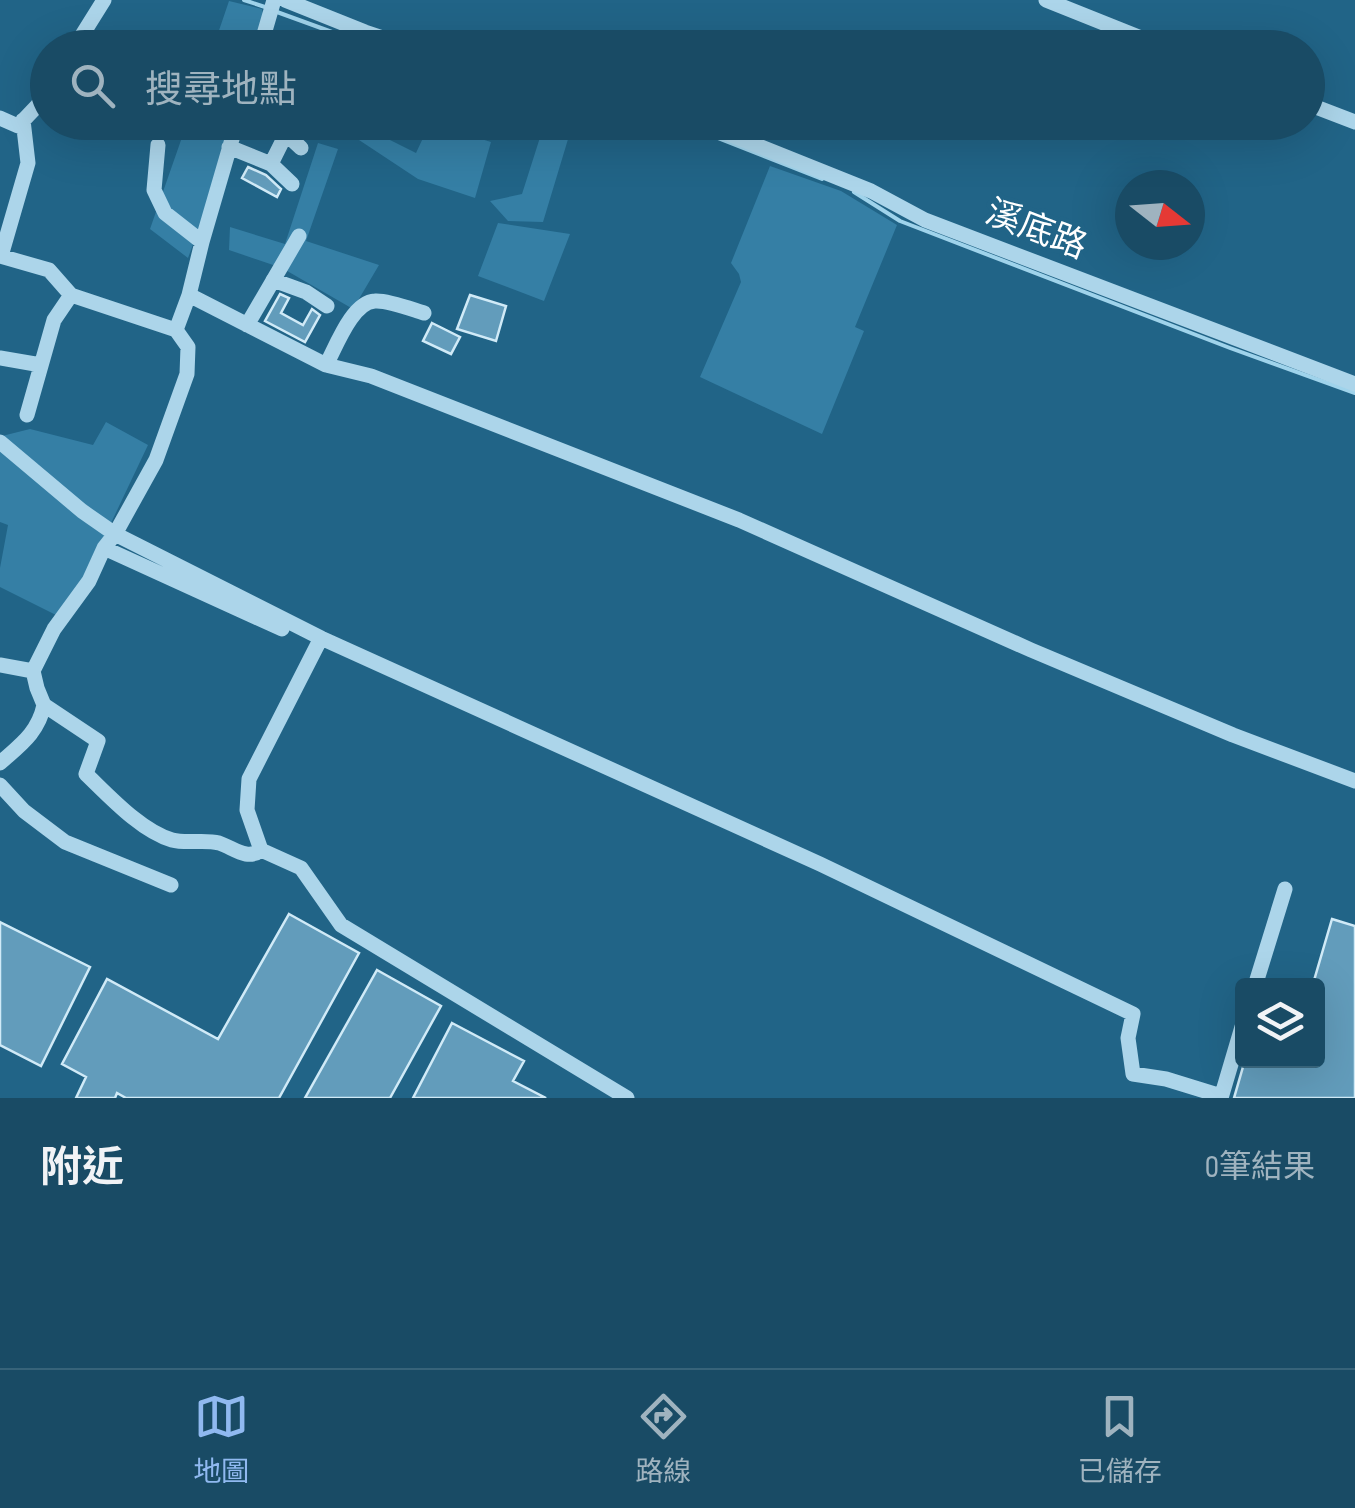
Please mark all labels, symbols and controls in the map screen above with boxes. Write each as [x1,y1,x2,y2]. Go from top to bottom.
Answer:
search box [30,30,1325,140]
icon: search [65,58,120,113]
text: 搜尋地點 [145,68,297,113]
north arrow [1115,170,1205,260]
street label: 溪底路 [979,191,1093,269]
map controls [1235,978,1325,1068]
button: layers [1235,978,1325,1068]
text: 附近 [40,1143,124,1194]
text: 0筆結果 [1205,1148,1315,1187]
tab: 地圖 [193,1389,249,1489]
tab: 路線 [635,1389,692,1489]
tab: 已儲存 [1078,1389,1162,1489]

